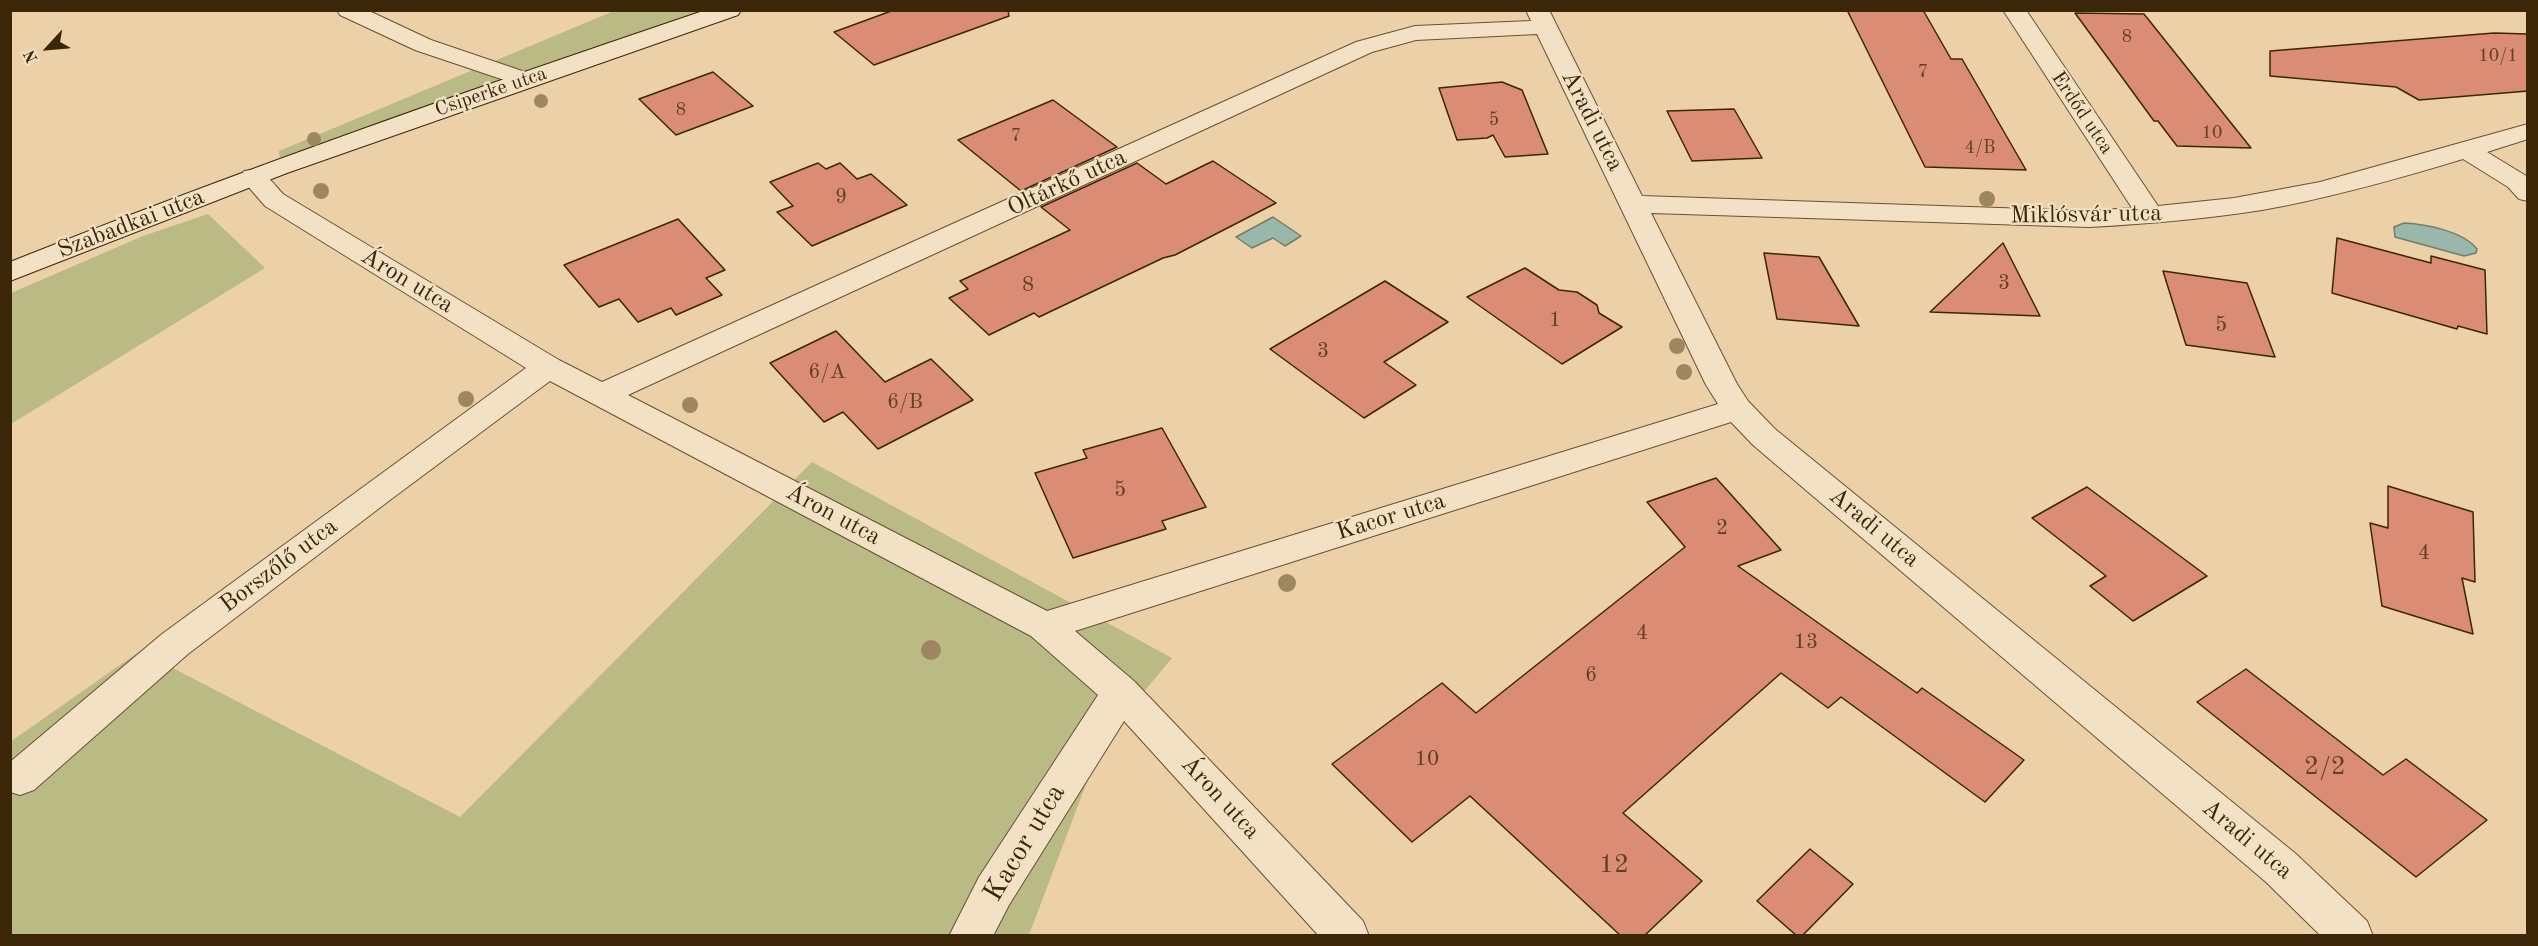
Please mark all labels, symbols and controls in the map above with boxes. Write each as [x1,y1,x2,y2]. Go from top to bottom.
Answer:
north arrow [18,18,78,78]
house number: 8 [2122,26,2132,48]
house number: 10/1 [2478,45,2518,67]
text: N [22,47,42,65]
house number: 7 [1918,61,1928,83]
street label: Csiperke utca [432,62,550,122]
street label: Aradi utca [1554,66,1630,176]
street label: Erdőd utca [2046,67,2118,159]
house number: 8 [676,99,686,121]
house number: 5 [1489,109,1499,131]
house number: 10 [2202,122,2222,144]
house number: 7 [1011,125,1021,147]
house number: 4/B [1965,137,1995,159]
street label: Oltárkő utca [1003,143,1131,223]
street label: Szabadkai utca [53,183,209,265]
house number: 9 [835,184,847,210]
street label: Miklósvár utca [2010,199,2162,231]
street label: Áron utca [355,242,459,320]
house number: 3 [1998,270,2010,296]
house number: 8 [1022,272,1034,298]
house number: 1 [1549,307,1561,333]
house number: 5 [2215,312,2227,338]
house number: 3 [1317,338,1329,364]
house number: 6/A [808,359,846,385]
house number: 6/B [887,389,923,415]
house number: 5 [1114,477,1126,503]
street label: Áron utca [781,478,885,552]
street label: Aradi utca [1823,482,1925,574]
street label: Kacor utca [1333,487,1449,547]
street label: Borszőlő utca [214,512,344,620]
house number: 2 [1716,515,1728,541]
house number: 4 [2418,540,2430,566]
house number: 4 [1636,620,1648,646]
house number: 13 [1794,629,1818,655]
house number: 6 [1585,662,1597,688]
house number: 10 [1415,746,1439,772]
street label: Áron utca [1174,750,1266,846]
house number: 2/2 [2304,751,2346,783]
street label: Kacor utca [977,778,1073,908]
street label: Aradi utca [2196,794,2298,886]
house number: 12 [1599,849,1629,881]

